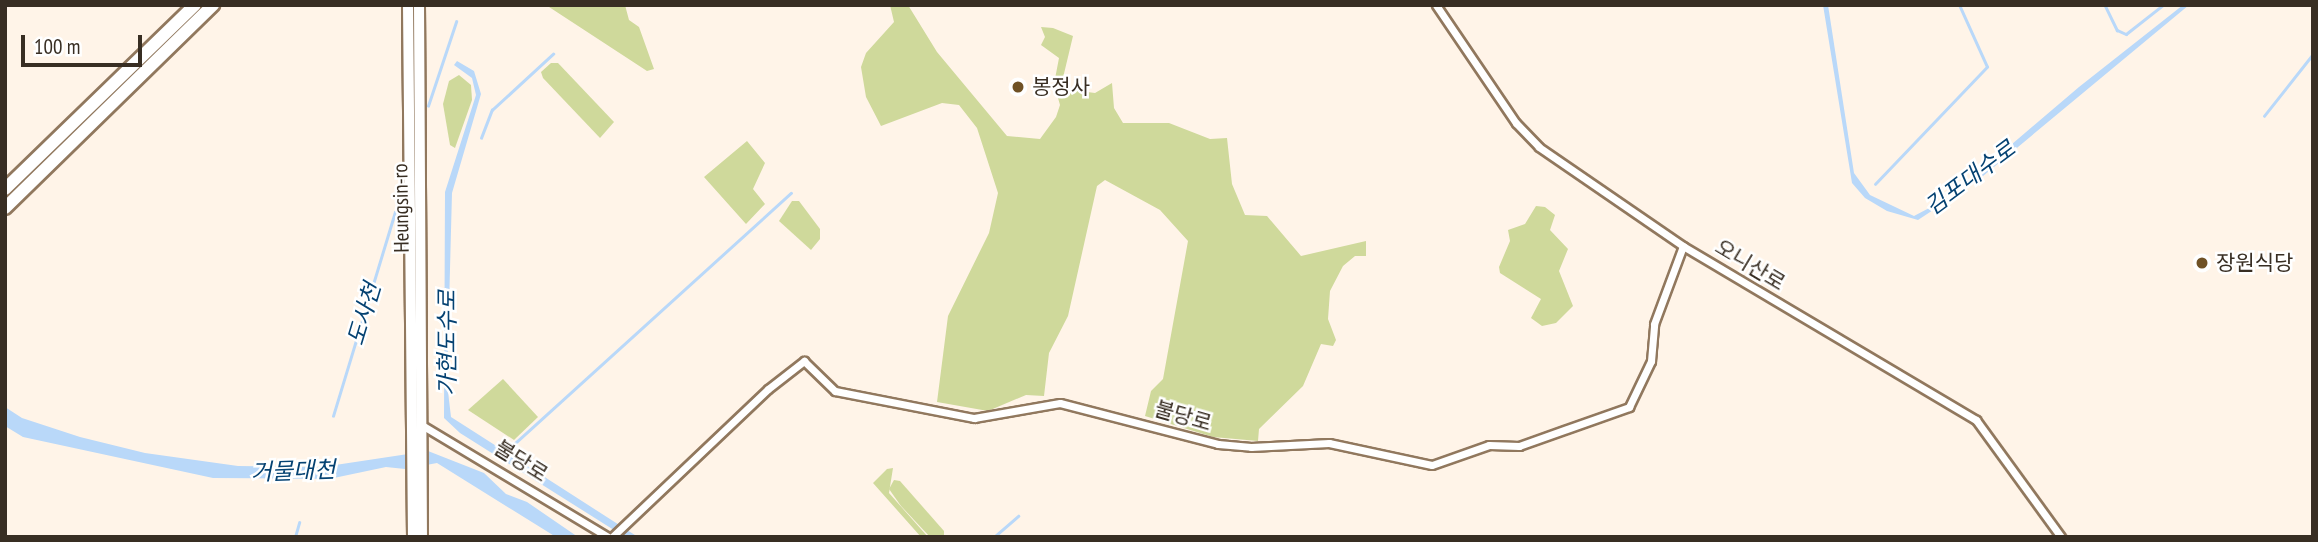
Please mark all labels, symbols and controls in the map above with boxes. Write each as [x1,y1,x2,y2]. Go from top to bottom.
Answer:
scale bar [24,21,145,65]
text: 100 m [34,33,80,60]
place label: 봉정사 [1032,74,1090,100]
marker: 봉정사 [1010,79,1026,95]
water label: 김포대수로 [1919,135,2021,221]
street label: Heungsin-ro [388,163,414,253]
street label: 오니산로 [1710,234,1790,296]
place label: 장원식당 [2216,250,2293,276]
marker: 장원식당 [2194,255,2210,271]
water label: 도사천 [342,280,386,348]
water label: 가현도수로 [433,290,461,396]
street label: 불당로 [1152,396,1214,436]
street label: 불당로 [490,435,552,487]
water label: 거물대천 [250,456,336,486]

